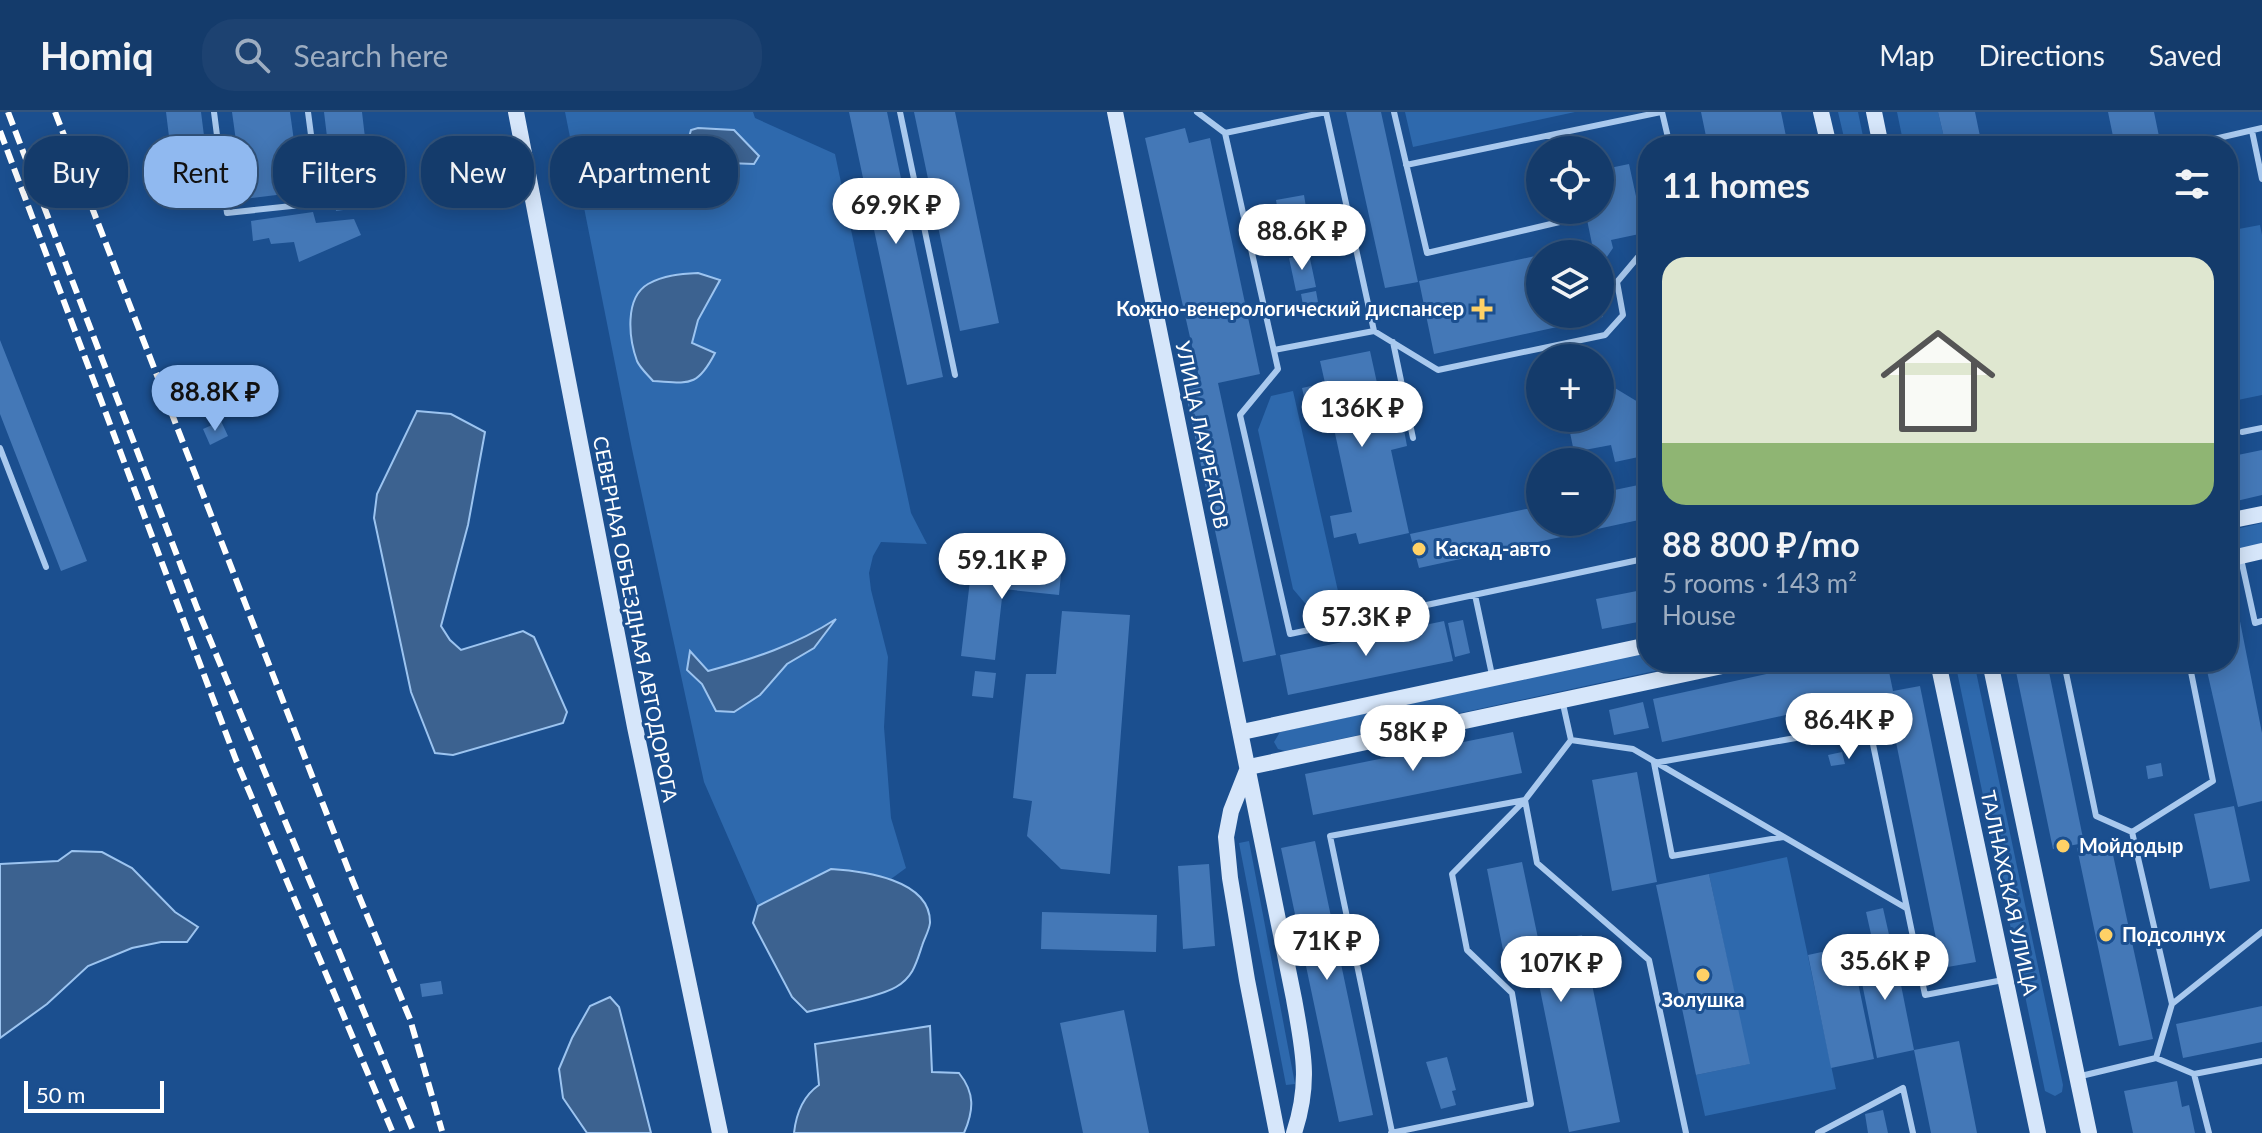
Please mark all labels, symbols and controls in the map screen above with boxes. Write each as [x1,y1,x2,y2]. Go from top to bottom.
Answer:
search box [202,19,762,91]
text: Homiq [40,32,154,78]
icon: search [230,33,274,77]
text: Search here [294,37,448,73]
text: Map [1879,38,1934,72]
text: Directions [1978,38,2105,72]
text: Saved [2149,38,2222,72]
chip: Buy [24,136,128,208]
chip: Rent [144,136,257,208]
chip: Filters [273,136,405,208]
chip: New [421,136,534,208]
chip: Apartment [550,136,738,208]
map controls [1526,136,1614,536]
button: locate [1526,136,1614,224]
icon: filters [2170,162,2214,206]
text: 11 homes [1662,164,1810,205]
pin: 69.9K ₽ [822,178,970,246]
text: 69.9K ₽ [851,188,941,220]
pin: 88.6K ₽ [1228,204,1376,272]
text: 88.6K ₽ [1257,214,1347,246]
button: layers [1526,240,1614,328]
place label: Кожно-венерологический диспансер [1116,296,1464,320]
marker: Кожно-венерологический диспансер [1471,298,1493,320]
icon: home [1866,309,2010,453]
street label: УЛИЦА ЛАУРЕАТОВ [1171,339,1235,531]
button: + [1526,344,1614,432]
pin: 88.8K ₽ [141,365,289,433]
text: 88.8K ₽ [170,375,260,407]
pin: 136K ₽ [1297,381,1427,449]
text: 136K ₽ [1320,391,1404,423]
street label: СЕВЕРНАЯ ОБЪЕЗДНАЯ АВТОДОРОГА [589,434,683,804]
button: − [1526,448,1614,536]
text: 88 800 ₽/mo [1662,523,1860,564]
pin: 59.1K ₽ [928,533,1076,601]
place label: Каскад-авто [1435,536,1551,560]
marker: Каскад-авто [1410,540,1428,558]
text: 59.1K ₽ [957,543,1047,575]
text: 5 rooms · 143 m² [1662,567,1857,599]
pin: 57.3K ₽ [1292,590,1440,658]
text: House [1662,599,1736,631]
text: 57.3K ₽ [1321,600,1411,632]
pin: 86.4K ₽ [1775,693,1923,761]
text: 86.4K ₽ [1804,703,1894,735]
pin: 58K ₽ [1357,705,1469,773]
text: 58K ₽ [1378,715,1448,747]
street label: ТАЛНАХСКАЯ УЛИЦА [1977,788,2044,998]
place label: Мойдодыр [2079,833,2183,857]
marker: Мойдодыр [2054,837,2072,855]
pin: 71K ₽ [1271,914,1383,982]
place label: Подсолнух [2122,922,2226,946]
text: 71K ₽ [1292,924,1362,956]
marker: Подсолнух [2097,926,2115,944]
pin: 35.6K ₽ [1811,934,1959,1002]
pin: 107K ₽ [1496,936,1626,1004]
text: 35.6K ₽ [1840,944,1930,976]
text: 107K ₽ [1519,946,1603,978]
marker: Золушка [1694,966,1712,984]
place label: Золушка [1662,987,1744,1011]
scale bar [24,1077,164,1113]
text: 50 m [36,1081,85,1108]

